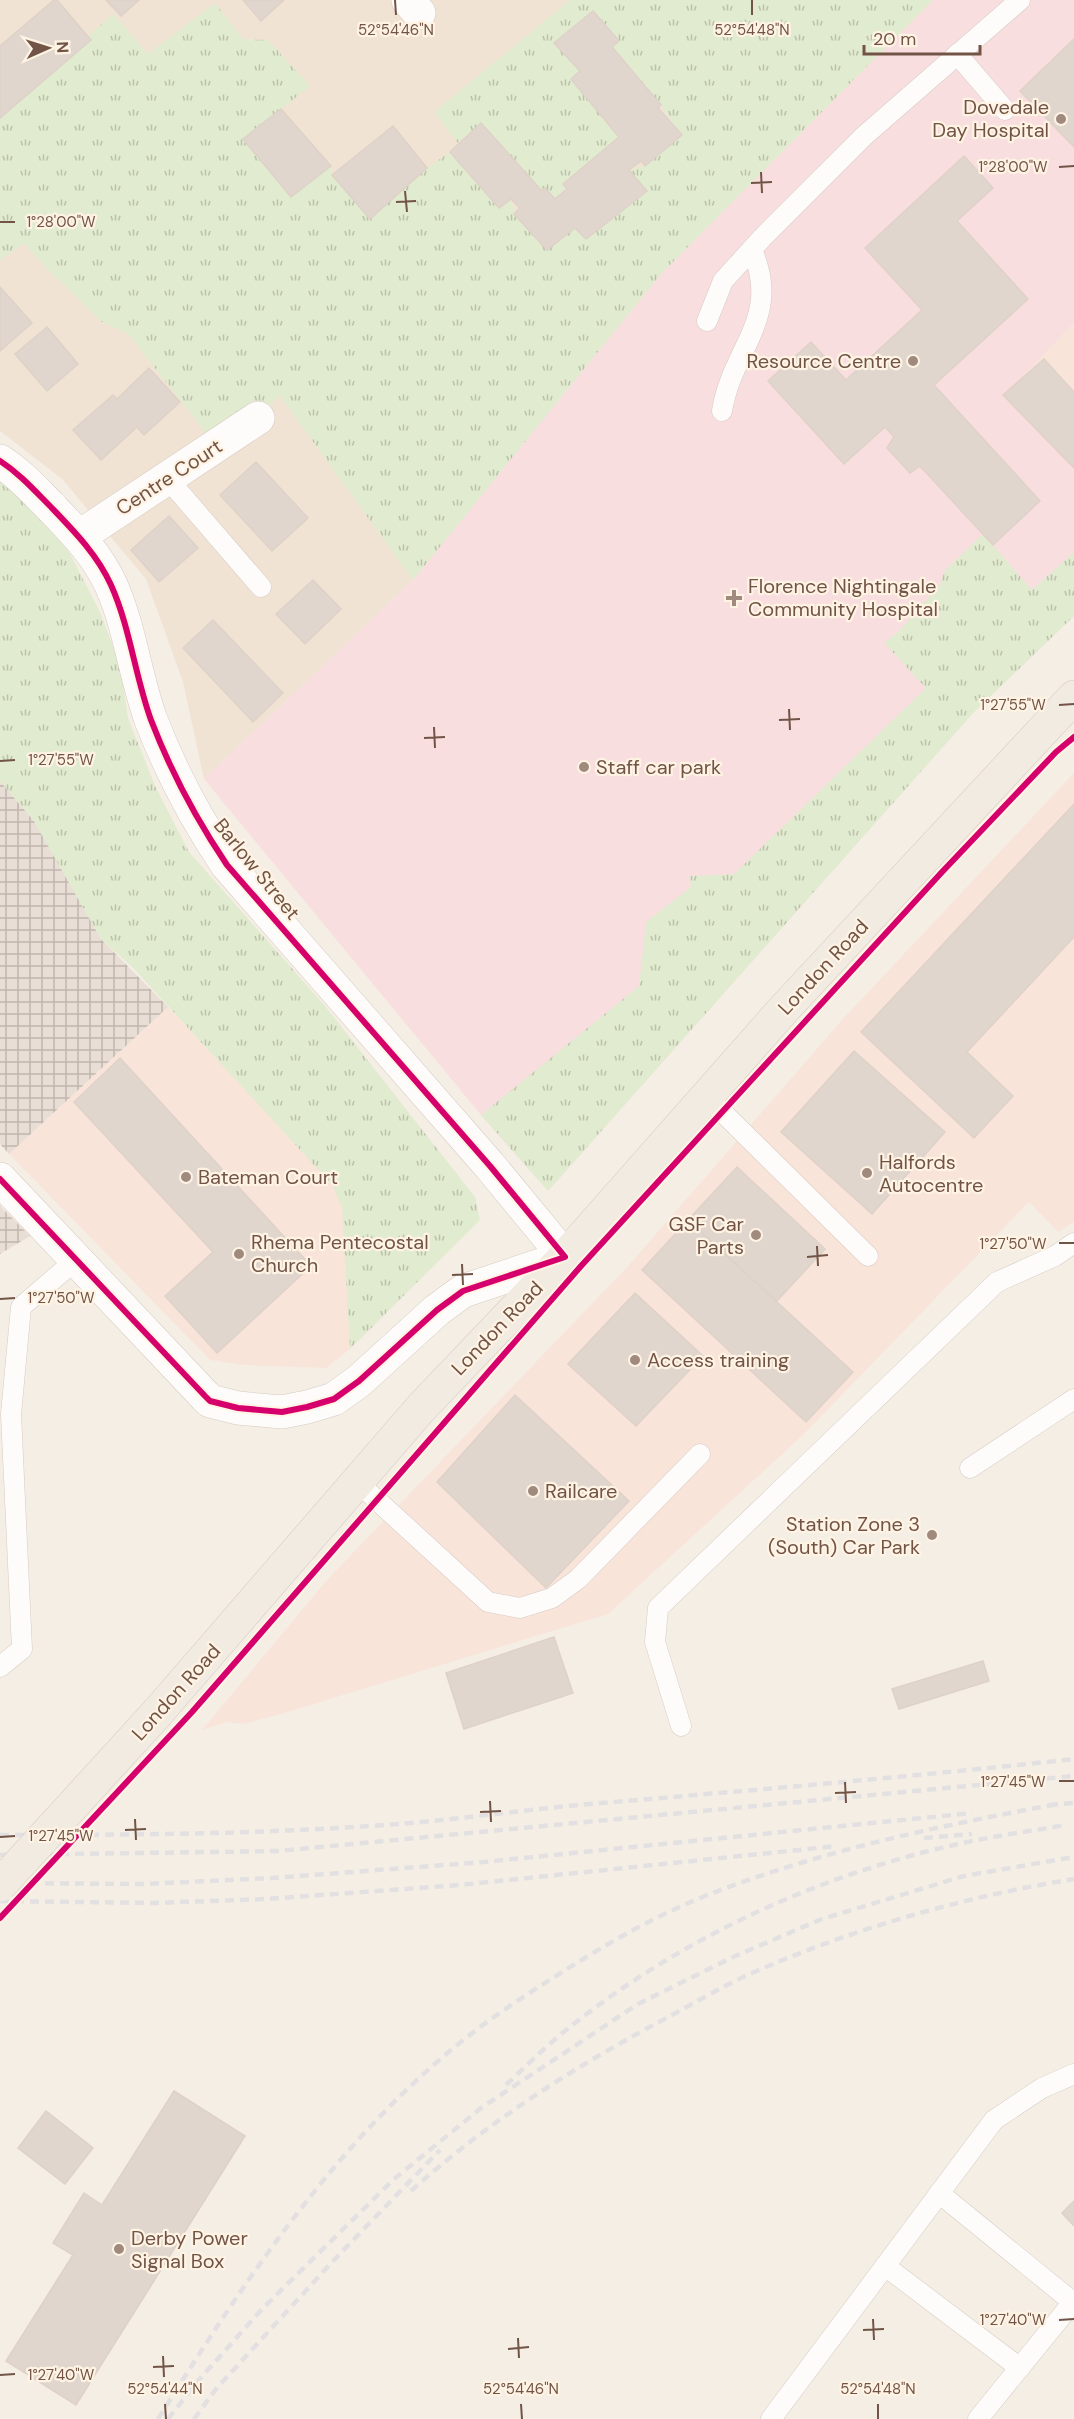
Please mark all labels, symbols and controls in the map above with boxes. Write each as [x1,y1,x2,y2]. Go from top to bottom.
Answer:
north arrow [18,18,78,78]
scale bar [864,18,980,56]
text: 52°54'46"N [358,20,434,40]
text: 52°54'48"N [714,20,790,40]
text: 20 m [873,27,916,51]
text: N [52,41,73,54]
place label: Dovedale Day Hospital [932,94,1049,143]
marker: Dovedale Day Hospital [1054,112,1068,126]
text: 1°28'00"W [978,157,1048,177]
text: 1°28'00"W [26,212,96,232]
place label: Resource Centre [746,348,901,374]
marker: Resource Centre [906,354,920,368]
street label: Centre Court [111,433,227,521]
place label: Florence Nightingale Community Hospital [748,573,938,622]
marker: Florence Nightingale Community Hospital [725,589,743,607]
text: 1°27'55"W [980,695,1046,715]
text: 1°27'55"W [28,750,94,770]
place label: Staff car park [596,754,721,780]
marker: Staff car park [577,760,591,774]
street label: Barlow Street [208,813,306,925]
street label: London Road [772,914,874,1020]
place label: Halfords Autocentre [879,1149,983,1198]
place label: Bateman Court [198,1164,338,1190]
marker: Halfords Autocentre [860,1166,874,1180]
marker: Bateman Court [179,1170,193,1184]
place label: GSF Car Parts [669,1211,744,1260]
marker: GSF Car Parts [749,1228,763,1242]
place label: Rhema Pentecostal Church [251,1229,429,1278]
text: 1°27'50"W [980,1234,1047,1254]
marker: Rhema Pentecostal Church [232,1247,246,1261]
street label: London Road [446,1275,548,1381]
text: 1°27'50"W [28,1288,95,1308]
place label: Access training [647,1347,789,1373]
marker: Access training [628,1353,642,1367]
place label: Railcare [545,1478,617,1504]
marker: Railcare [526,1484,540,1498]
place label: Station Zone 3 (South) Car Park [768,1511,920,1560]
marker: Station Zone 3 (South) Car Park [925,1528,939,1542]
street label: London Road [126,1638,226,1746]
text: 1°27'45"W [980,1772,1046,1792]
text: 1°27'45"W [28,1826,94,1846]
place label: Derby Power Signal Box [131,2225,248,2274]
marker: Derby Power Signal Box [112,2242,126,2256]
text: 1°27'40"W [980,2310,1047,2330]
text: 1°27'40"W [28,2365,95,2385]
text: 52°54'44"N [127,2379,203,2399]
text: 52°54'46"N [483,2379,559,2399]
text: 52°54'48"N [840,2379,916,2399]

